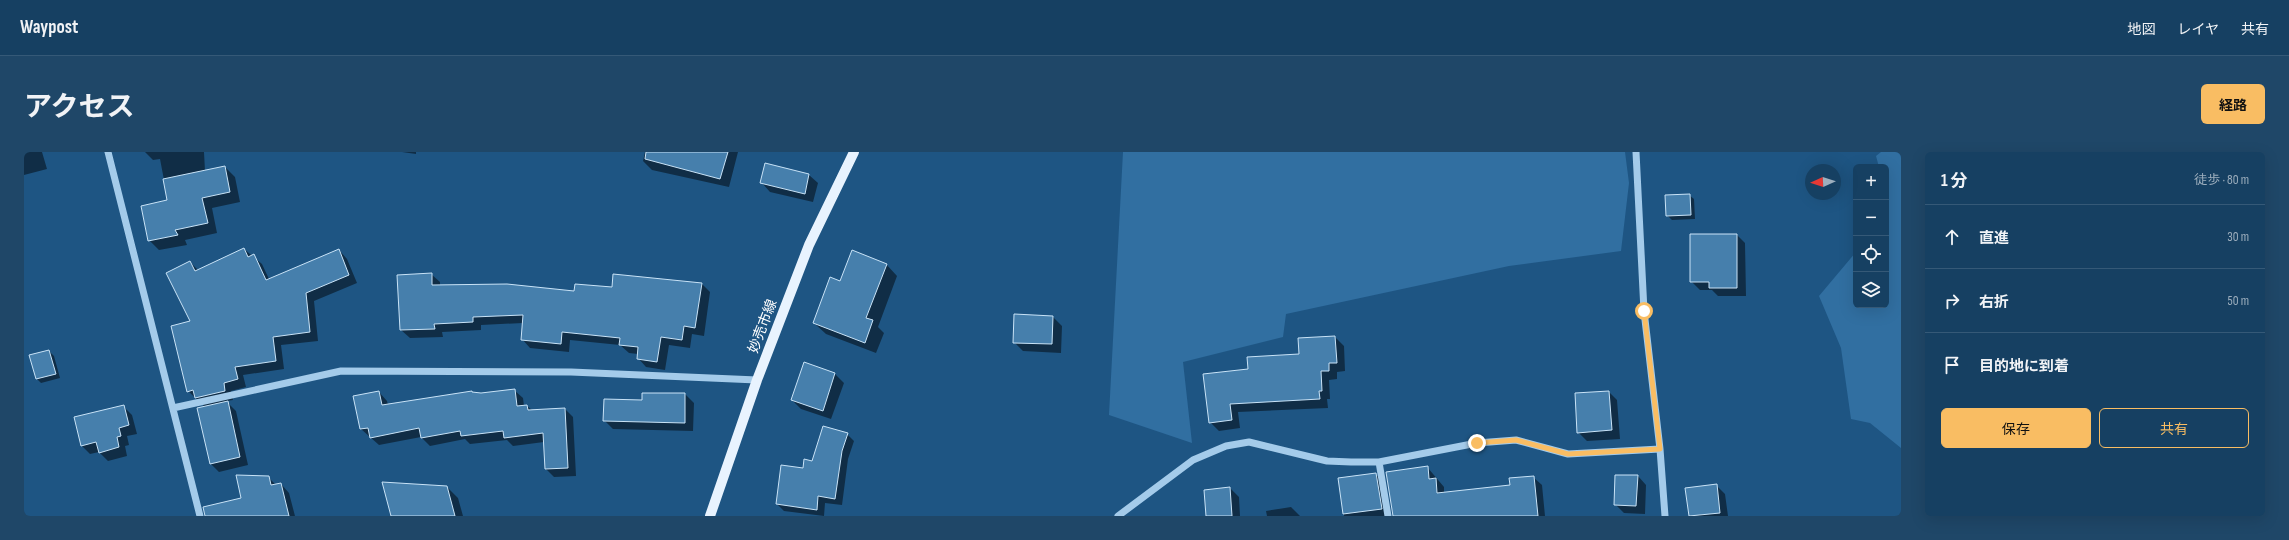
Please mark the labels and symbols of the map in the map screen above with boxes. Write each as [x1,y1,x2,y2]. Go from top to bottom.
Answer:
north arrow [1805,164,1841,200]
street label: 妙売市線 [744,297,780,355]
route start [1635,302,1653,320]
route end [1468,434,1486,452]

